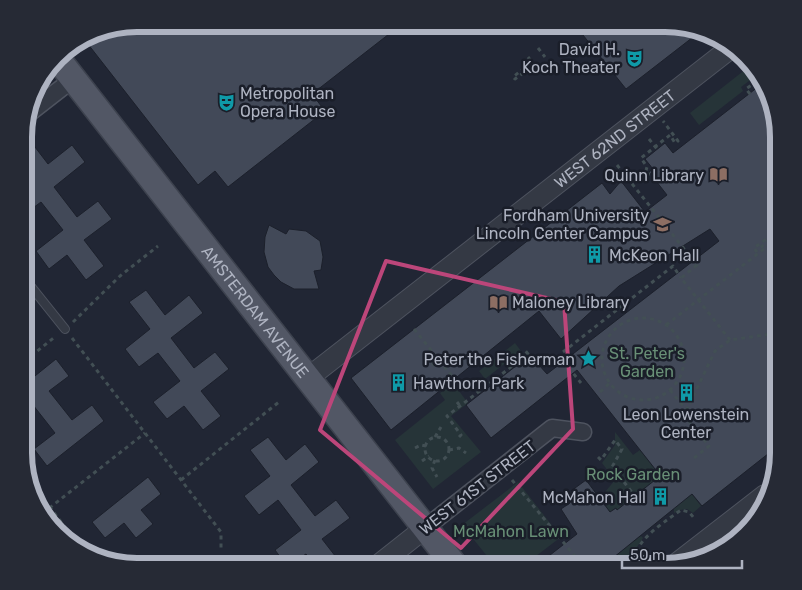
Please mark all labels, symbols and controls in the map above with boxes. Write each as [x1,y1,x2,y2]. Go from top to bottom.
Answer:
place label: David H. Koch Theater [522,40,620,77]
theatre icon: David H. Koch Theater [624,48,644,68]
place label: Metropolitan Opera House [240,84,335,121]
street label: WEST 62ND STREET [551,86,679,192]
theatre icon: Metropolitan Opera House [216,92,236,112]
library icon: Quinn Library [708,165,728,185]
place label: Quinn Library [604,166,704,185]
place label: Fordham University Lincoln Center Campus [476,206,649,243]
school or university icon: Fordham University Lincoln Center Campus [653,214,673,234]
street label: AMSTERDAM AVENUE [198,242,313,382]
building icon: McKeon Hall [585,245,605,265]
place label: McKeon Hall [609,246,699,265]
library icon: Maloney Library [488,292,508,312]
place label: Maloney Library [512,293,630,312]
park label: St. Peter's Garden [609,344,685,381]
place icon: Peter the Fisherman [579,349,599,369]
place label: Peter the Fisherman [424,350,575,369]
building icon: Hawthorn Park [389,373,409,393]
place label: Hawthorn Park [413,374,525,393]
building icon: Leon Lowenstein Center [676,383,696,403]
place label: Leon Lowenstein Center [623,405,749,442]
street label: WEST 61ST STREET [415,436,539,539]
park label: Rock Garden [586,465,680,484]
building icon: McMahon Hall [650,487,670,507]
place label: McMahon Hall [542,488,646,507]
park label: McMahon Lawn [453,522,569,541]
scale bar [622,538,742,570]
text: 50 m [630,546,665,564]

